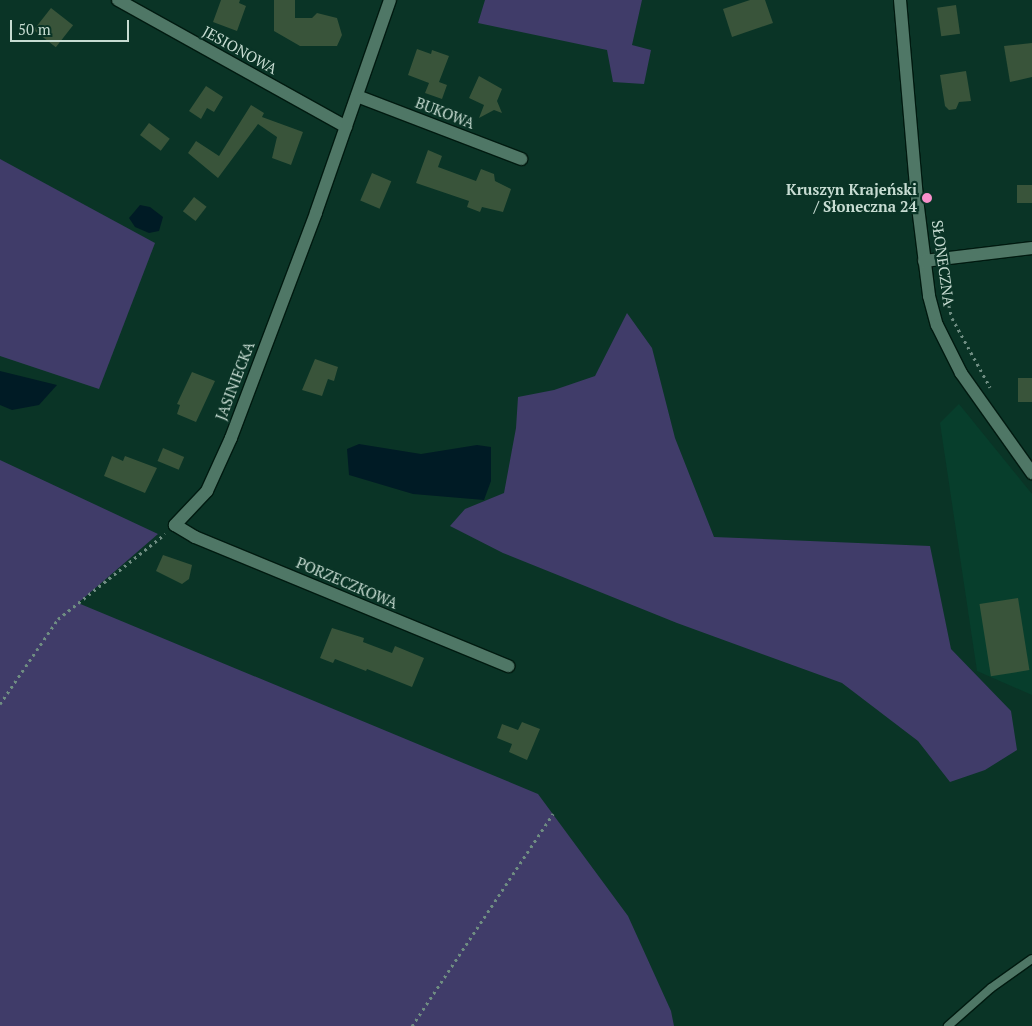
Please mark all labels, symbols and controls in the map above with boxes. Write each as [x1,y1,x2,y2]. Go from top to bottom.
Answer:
scale bar [12,10,131,42]
text: 50 m [18,19,51,39]
street label: JESIONOWA [199,22,281,78]
street label: BUKOWA [413,93,477,133]
place label: Kruszyn Krajeński / Słoneczna 24 [786,180,917,215]
marker: Kruszyn Krajeński / Słoneczna 24 [921,192,933,204]
street label: SŁONECZNA [928,219,958,307]
street label: JASINIECKA [212,339,258,423]
street label: PORZECZKOWA [294,554,400,612]

